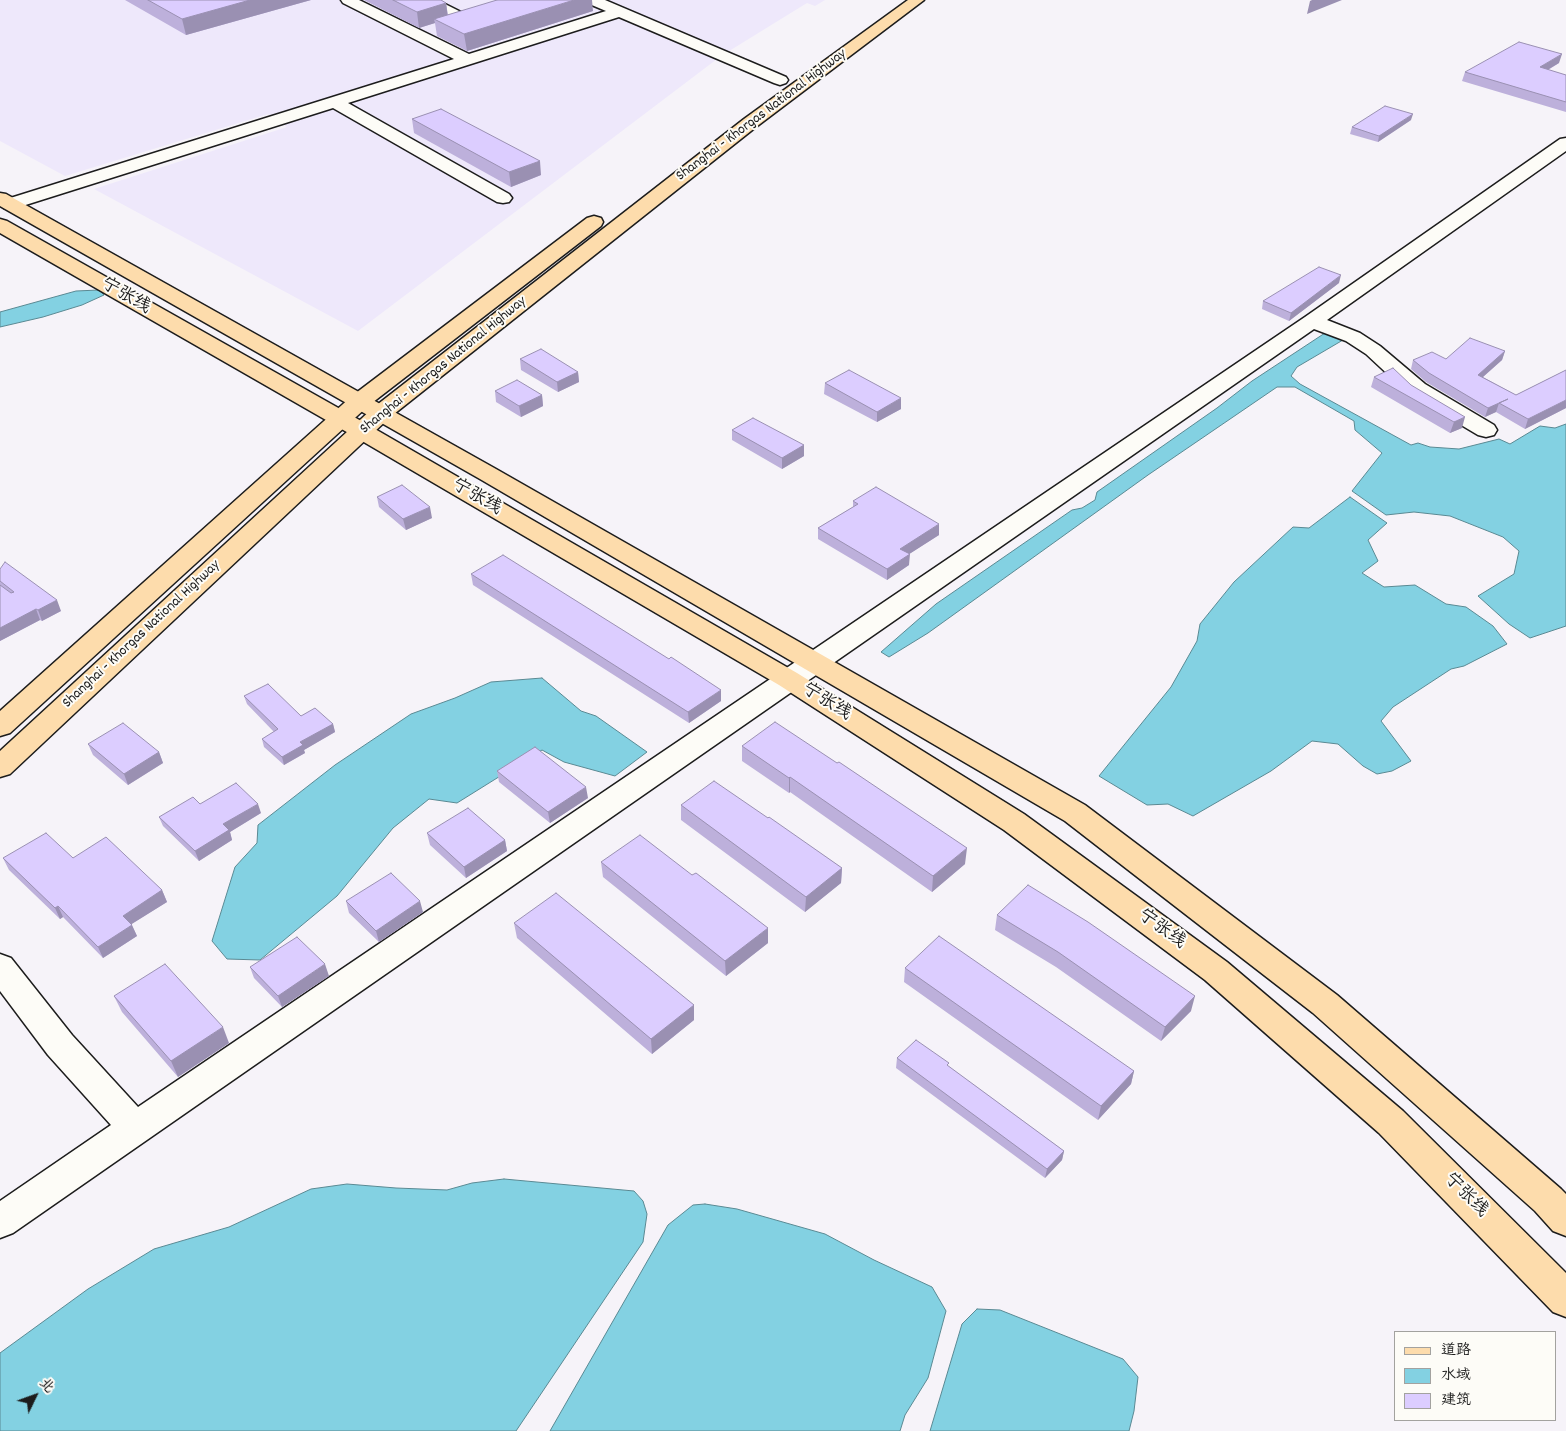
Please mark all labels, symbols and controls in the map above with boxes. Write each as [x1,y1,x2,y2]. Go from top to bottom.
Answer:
street label: Shanghai - Khorgas National Highway [673,46,851,186]
street label: 宁张线 [96,274,154,320]
street label: Shanghai - Khorgas National Highway [357,293,531,439]
street label: 宁张线 [447,475,505,521]
street label: Shanghai - Khorgas National Highway [59,557,225,713]
street label: 宁张线 [797,680,855,726]
street label: 宁张线 [1133,905,1189,955]
street label: 宁张线 [1438,1169,1492,1223]
legend [1394,1331,1556,1421]
text: 道路 [1441,1340,1471,1362]
text: 水域 [1441,1365,1471,1387]
north arrow [10,1371,60,1421]
text: 北 [34,1374,58,1398]
text: 建筑 [1441,1390,1471,1412]

